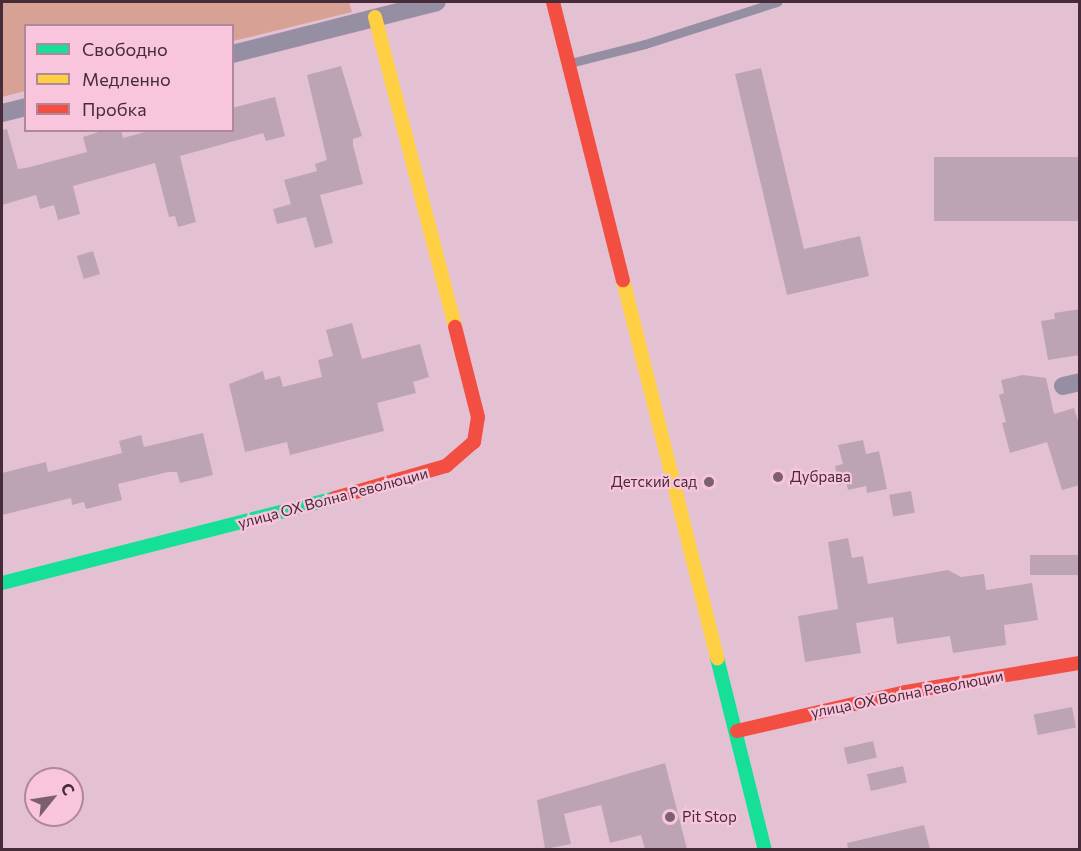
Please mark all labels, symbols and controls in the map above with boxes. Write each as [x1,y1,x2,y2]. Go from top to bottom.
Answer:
legend [24,24,234,132]
text: Свободно [82,38,168,60]
text: Медленно [82,68,171,90]
text: Пробка [82,98,147,120]
street label: улица ОХ Волна Революции [236,464,430,532]
place label: Дубрава [790,468,851,486]
marker: Дубрава [771,470,785,484]
place label: Детский сад [611,473,697,491]
marker: Детский сад [702,475,716,489]
street label: улица ОХ Волна Революции [809,666,1005,722]
north arrow [24,767,84,827]
text: С [57,779,79,798]
place label: Pit Stop [682,808,737,826]
marker: Pit Stop [663,810,677,824]

